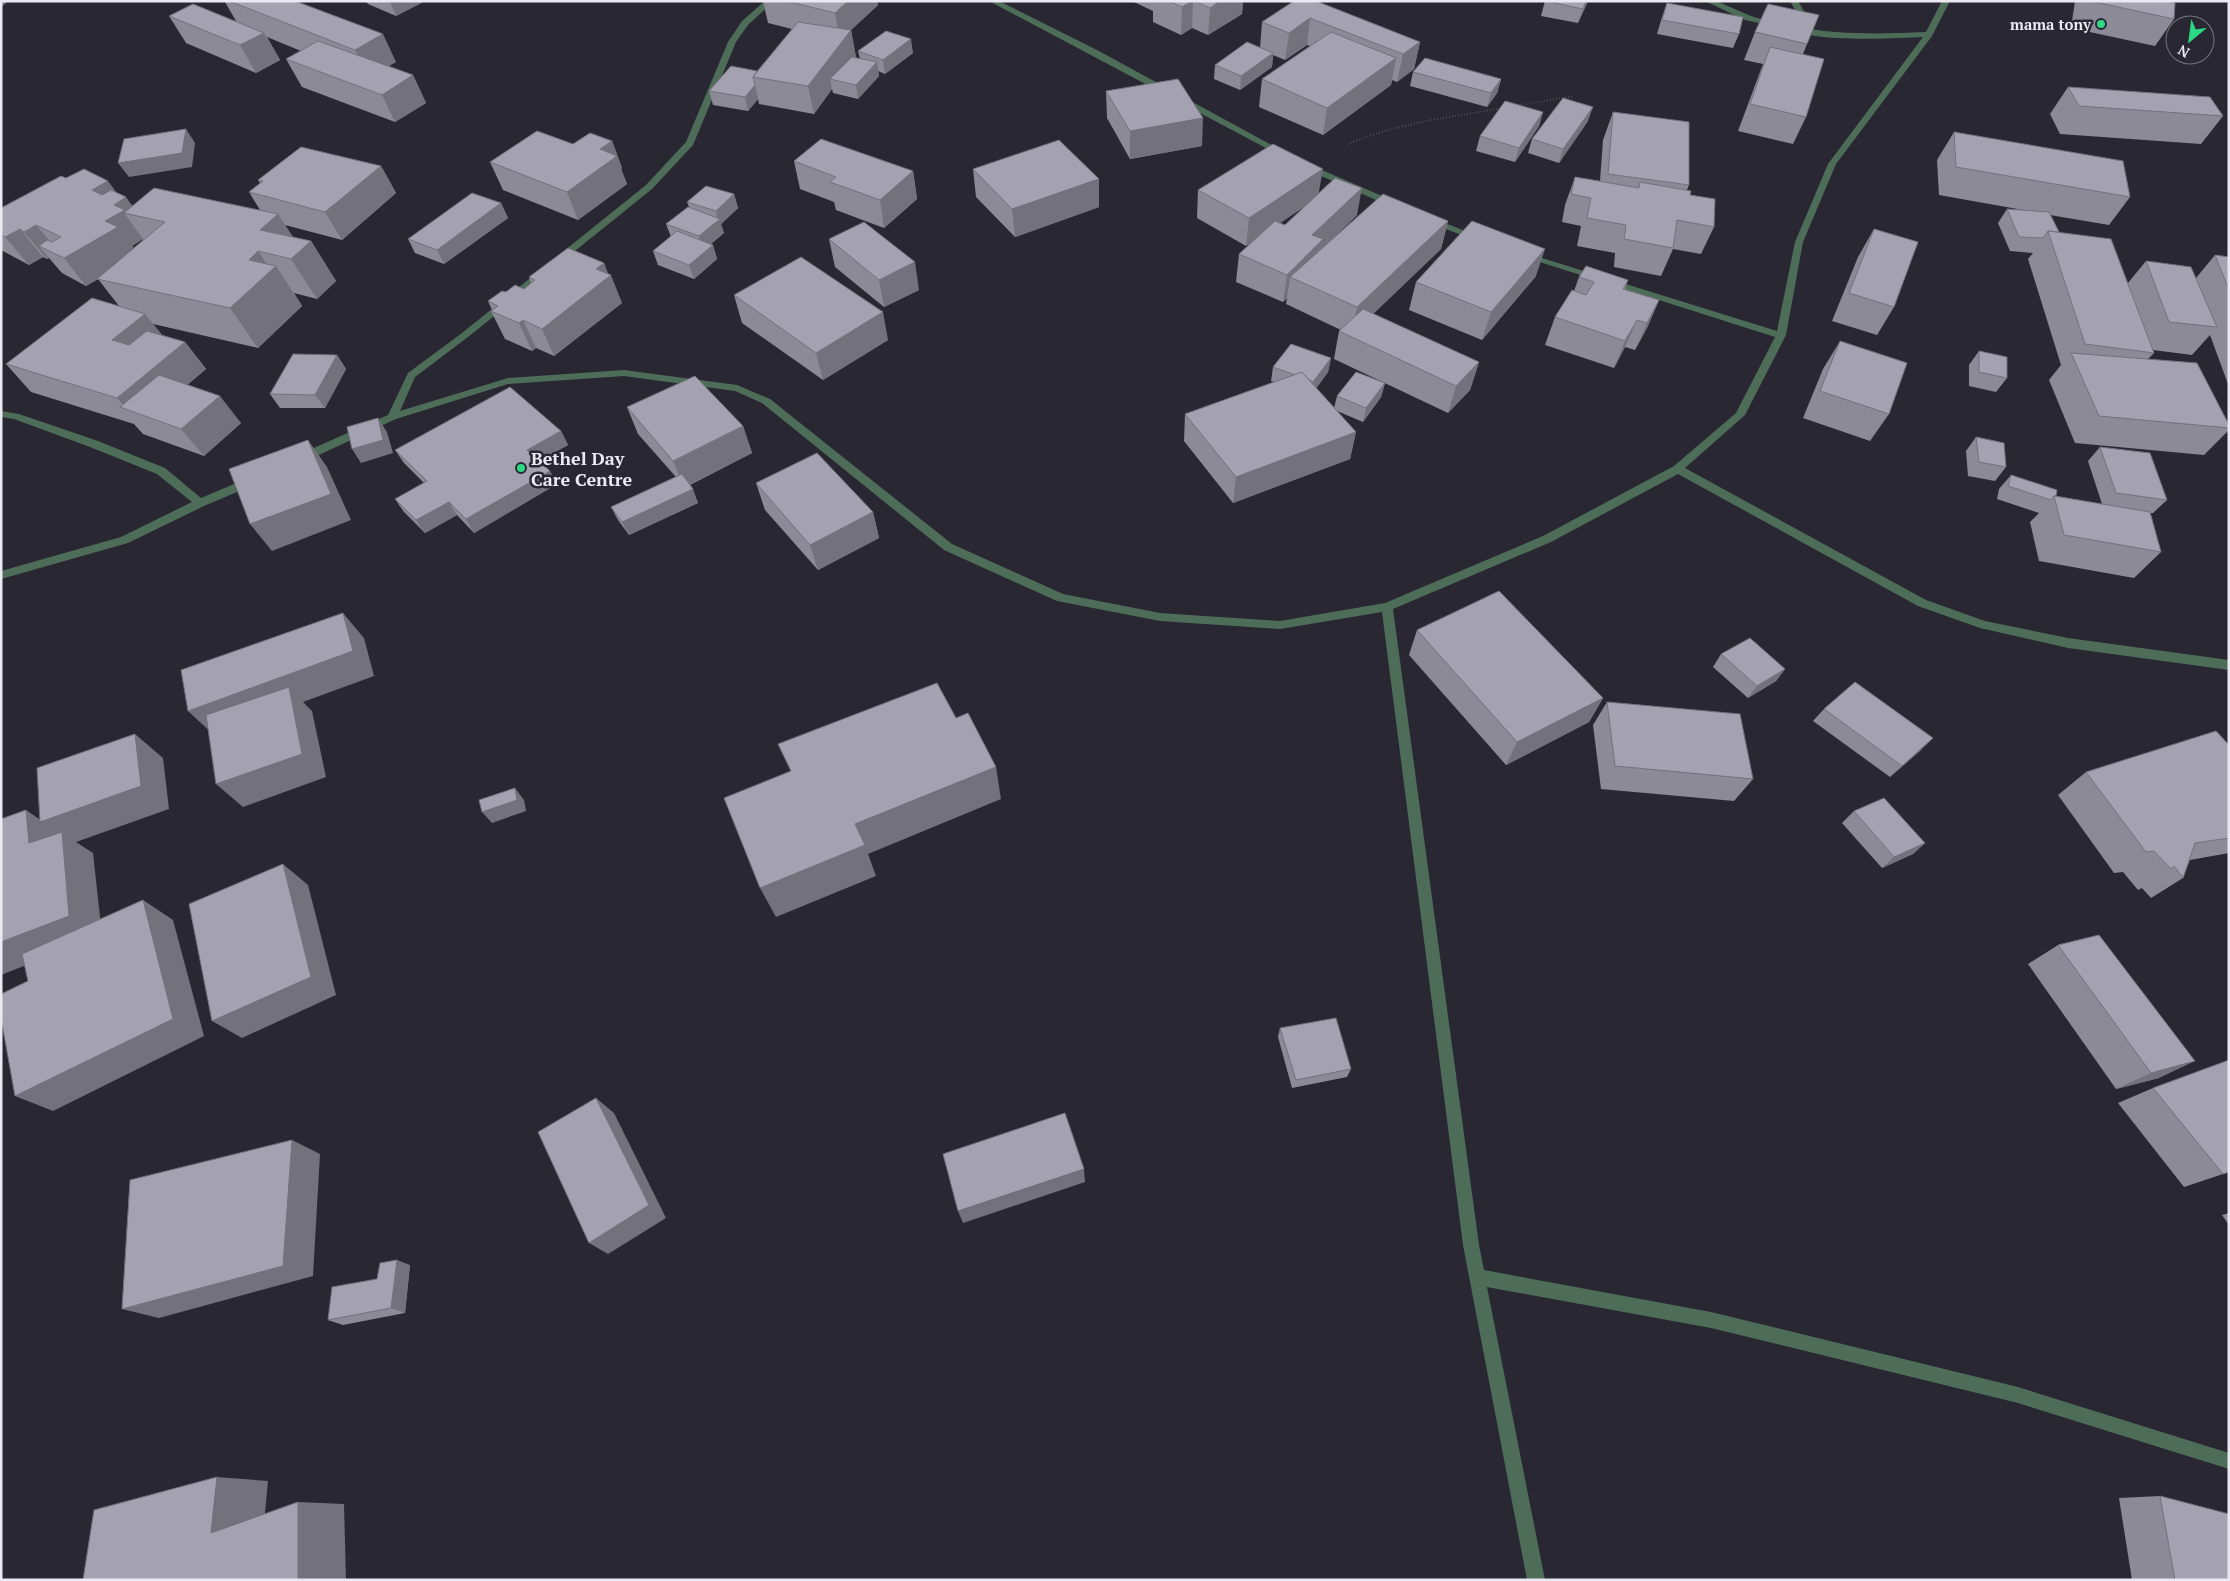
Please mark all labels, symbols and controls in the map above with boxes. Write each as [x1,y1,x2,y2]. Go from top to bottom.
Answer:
place label: mama tony [2010,14,2092,34]
north arrow [2165,15,2215,65]
marker: mama tony [2095,18,2107,30]
text: N [2174,41,2193,63]
place label: Bethel Day Care Centre [531,446,633,491]
marker: Bethel Day Care Centre [515,462,527,474]

